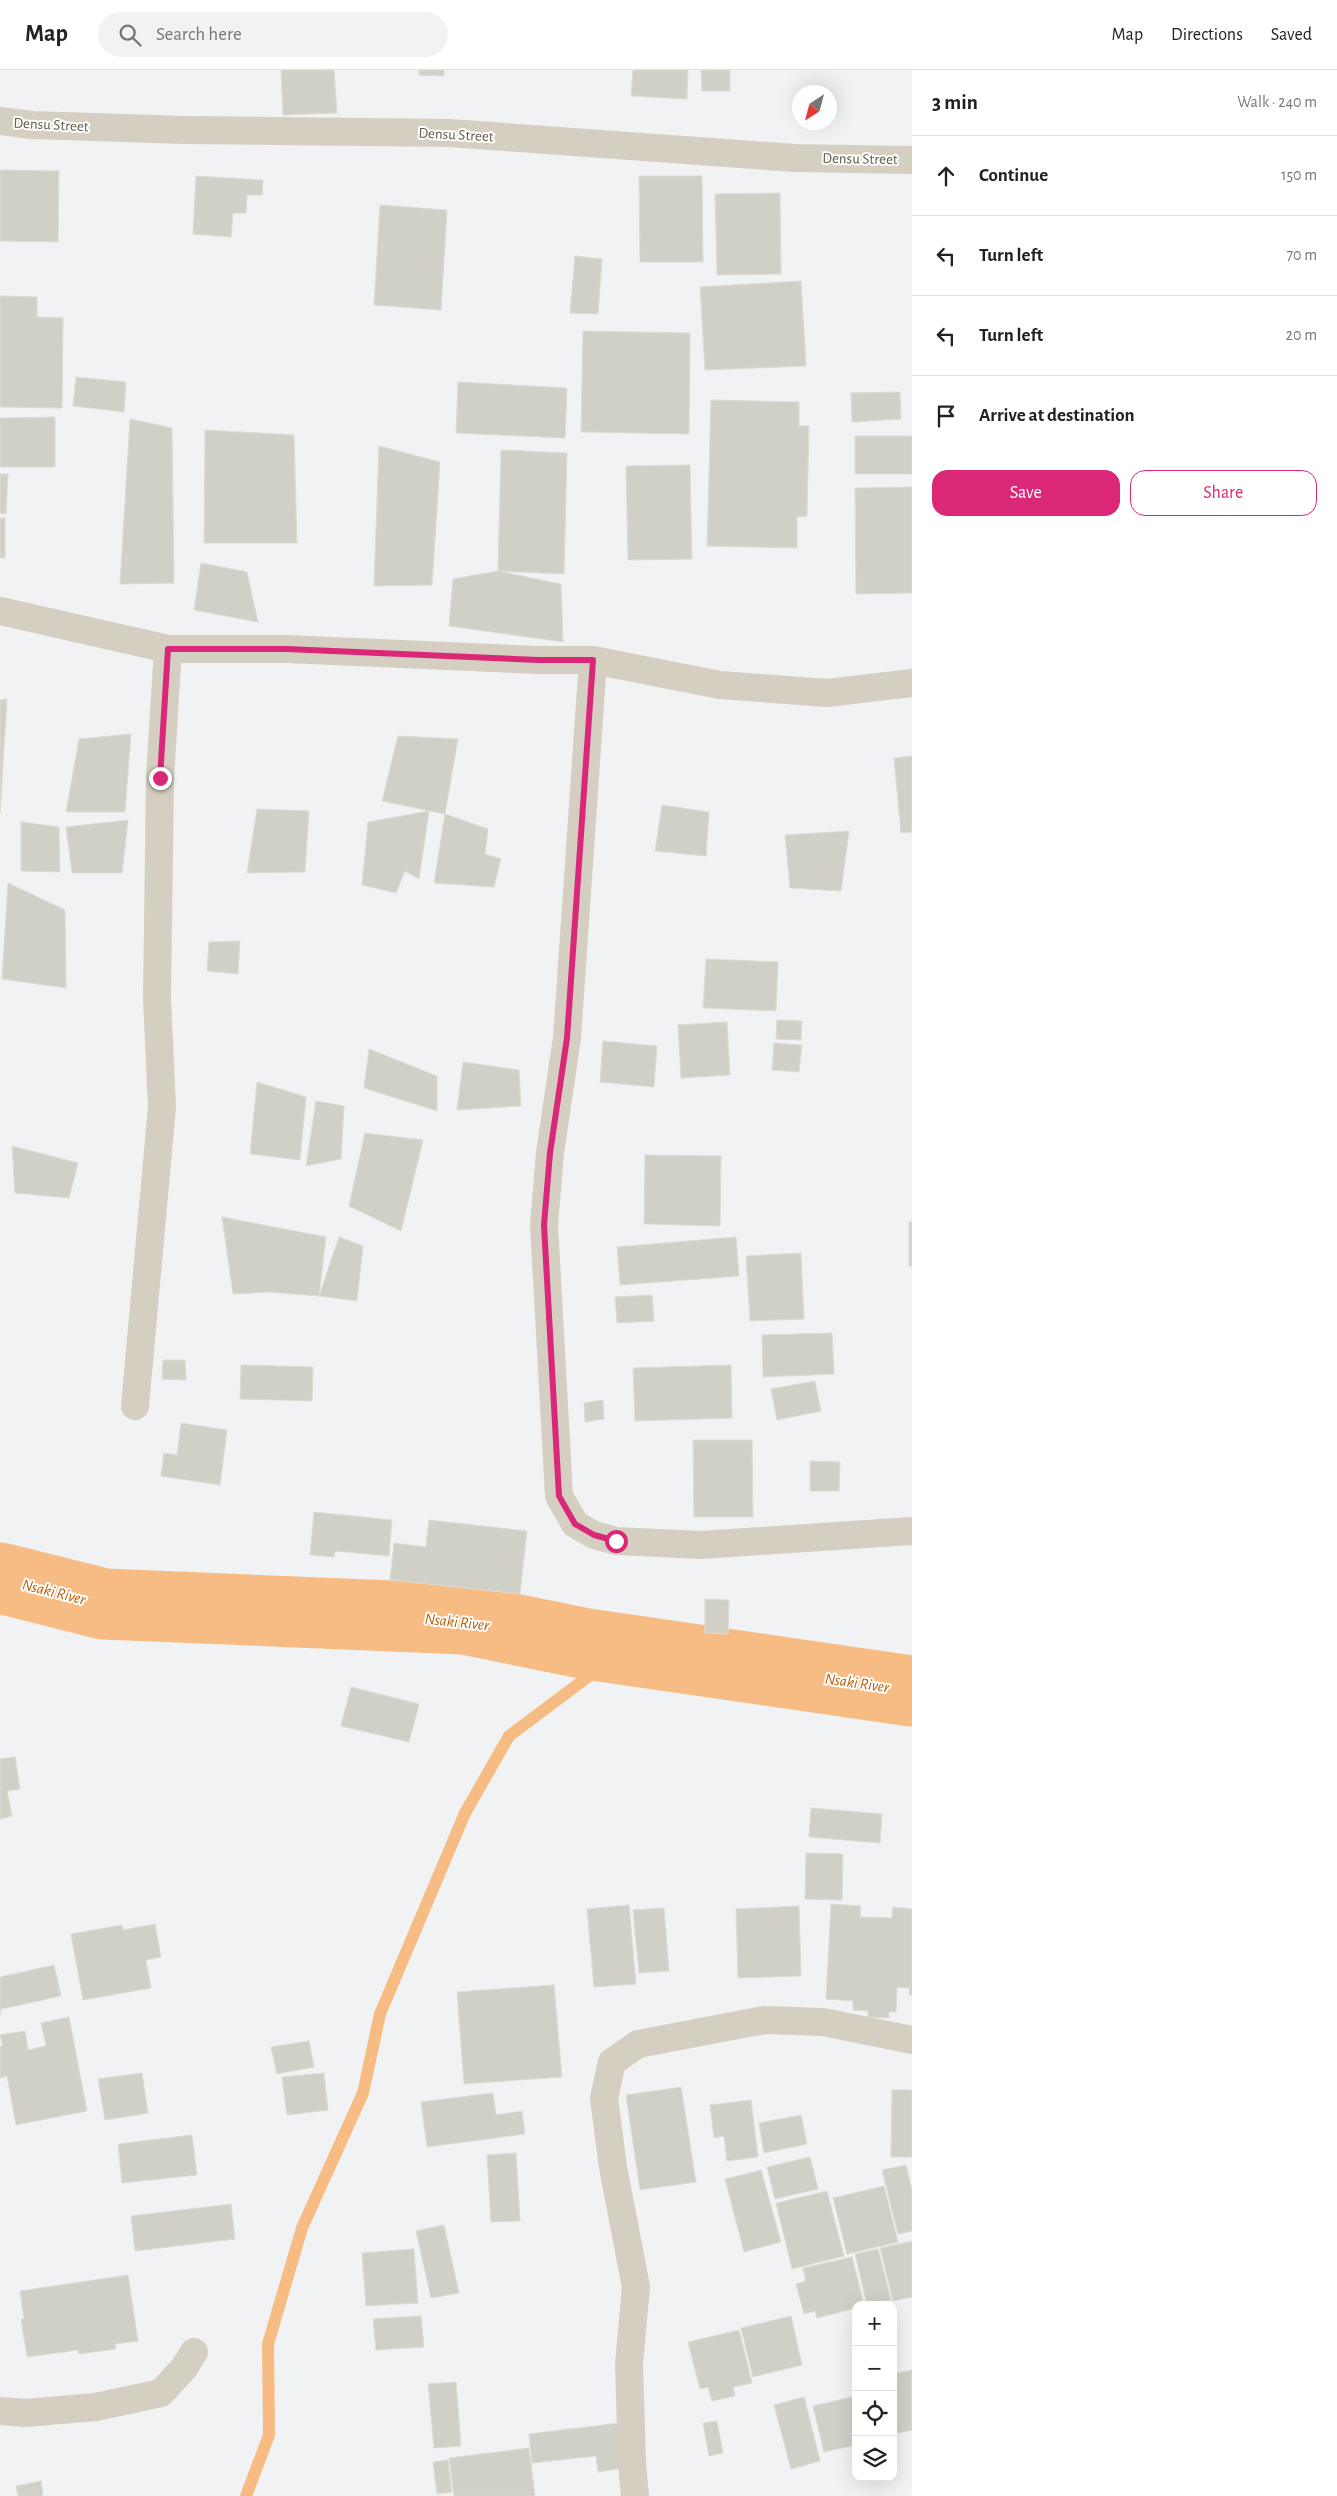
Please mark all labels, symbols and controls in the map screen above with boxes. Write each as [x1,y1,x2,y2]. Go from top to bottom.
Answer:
search box [98,12,448,57]
icon: search [116,21,144,49]
text: Map [25,22,68,46]
text: Search here [156,25,242,44]
text: Map [1112,26,1143,44]
text: Directions [1171,26,1243,44]
text: Saved [1271,26,1312,44]
north arrow [792,85,837,130]
text: 3 min [932,92,978,113]
text: Walk · 240 m [1237,94,1317,110]
street label: Densu Street [13,116,89,134]
street label: Densu Street [418,126,494,144]
street label: Densu Street [822,151,898,167]
icon: ahead [932,162,960,190]
text: Continue [979,166,1048,185]
text: 150 m [1281,167,1317,183]
icon: left [932,242,960,270]
text: Turn left [979,246,1043,265]
text: 70 m [1286,247,1317,263]
icon: left [932,322,960,350]
text: Turn left [979,326,1043,345]
text: 20 m [1286,327,1317,343]
icon: arrive [932,402,960,430]
text: Arrive at destination [979,406,1135,425]
button: Save [932,470,1120,516]
button: Share [1130,470,1317,516]
route end [149,767,172,790]
route start [605,1530,628,1553]
water label: Nsaki River [21,1576,88,1608]
water label: Nsaki River [424,1611,491,1633]
water label: Nsaki River [824,1671,891,1696]
map controls [852,2301,897,2481]
button: + [852,2301,897,2346]
button: − [852,2346,897,2391]
button: locate [852,2391,897,2436]
button: layers [852,2436,897,2481]

